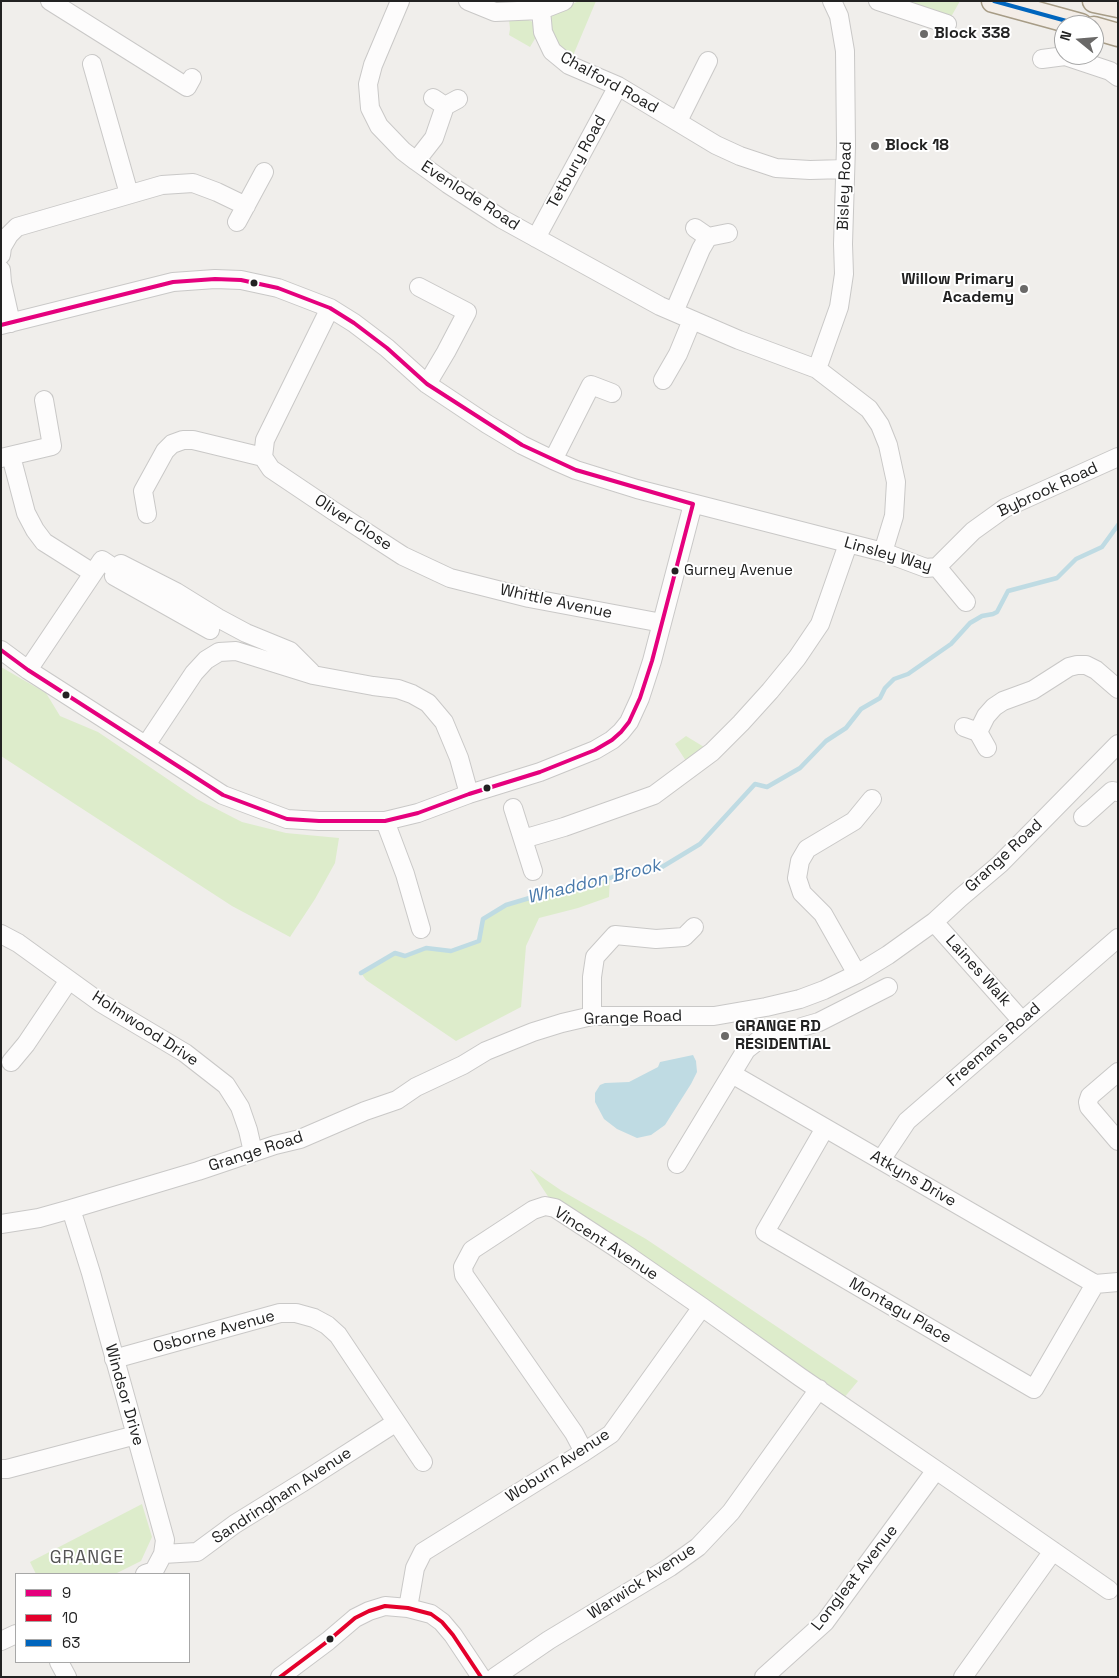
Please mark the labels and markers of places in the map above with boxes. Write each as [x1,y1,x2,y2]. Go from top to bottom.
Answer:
place label: Block 338 [934,24,1010,44]
marker: Block 338 [918,28,930,40]
place label: Block 18 [885,136,949,156]
marker: Block 18 [869,140,881,152]
place label: Willow Primary Academy [901,270,1014,308]
unlabelled marker [249,278,259,288]
marker: Willow Primary Academy [1018,283,1030,295]
place label: Gurney Avenue [684,562,793,580]
marker: Gurney Avenue [670,566,680,576]
unlabelled marker [61,690,71,700]
unlabelled marker [482,783,492,793]
place label: GRANGE RD RESIDENTIAL [735,1017,831,1055]
marker: GRANGE RD RESIDENTIAL [719,1030,731,1042]
unlabelled marker [325,1634,335,1644]

